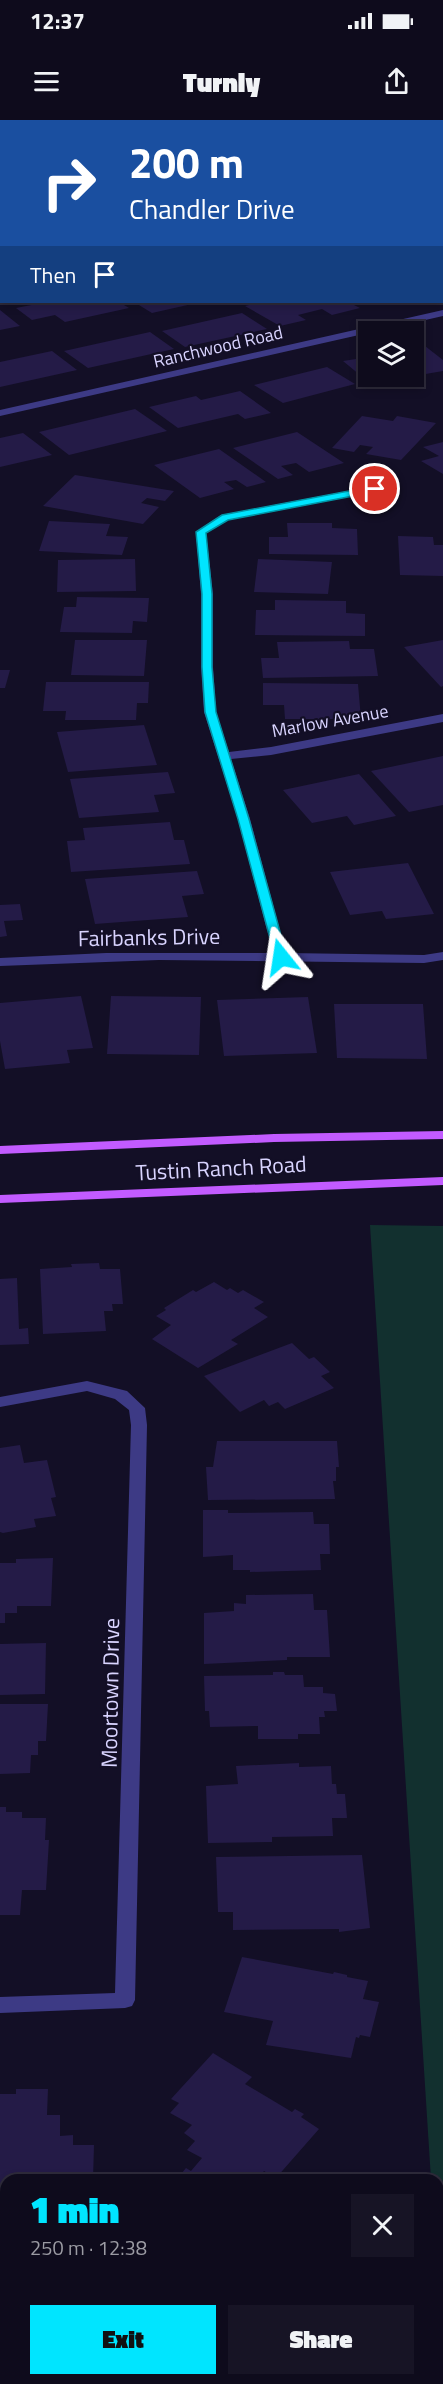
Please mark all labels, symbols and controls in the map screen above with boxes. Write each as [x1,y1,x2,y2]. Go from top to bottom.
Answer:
text: 12:37 [30,4,85,38]
text: Turnly [183,61,260,102]
icon: menu [30,65,63,98]
icon: share [380,65,413,98]
text: 200 m [129,130,244,194]
icon: right [30,144,108,222]
text: Chandler Drive [129,188,295,229]
text: Then [30,258,76,292]
icon: arrive [88,258,121,291]
street label: Ranchwood Road [150,318,285,375]
map controls [358,321,424,387]
button: layers [358,321,424,387]
pin [349,463,400,514]
icon: arrive [358,472,391,505]
street label: Marlow Avenue [270,697,390,744]
street label: Fairbanks Drive [77,919,221,955]
position arrow [249,925,313,989]
street label: Tustin Ranch Road [135,1147,307,1189]
street label: Moortown Drive [92,1618,128,1768]
text: 1 min [30,2182,119,2237]
button: close [351,2194,414,2257]
text: 250 m · 12:38 [30,2232,147,2263]
button: Exit [30,2305,216,2374]
button: Share [228,2305,414,2374]

